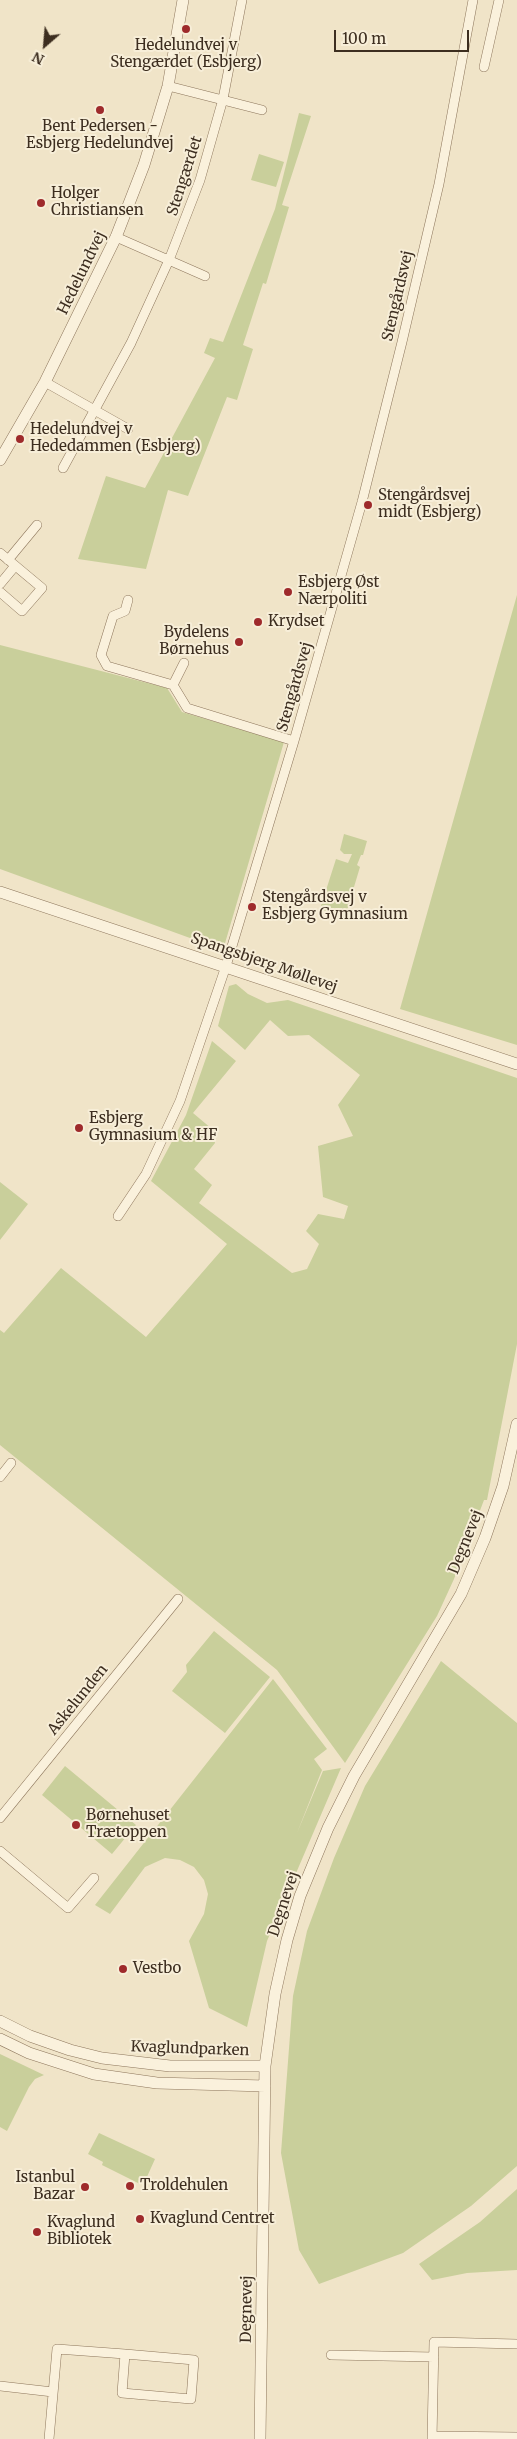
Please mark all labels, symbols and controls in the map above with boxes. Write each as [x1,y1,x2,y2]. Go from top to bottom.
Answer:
north arrow [20,20,70,70]
scale bar [337,20,472,52]
marker: Hedelundvej v Stengærdet (Esbjerg) [180,23,192,35]
text: 100 m [342,29,386,48]
place label: Hedelundvej v Stengærdet (Esbjerg) [110,37,262,72]
text: N [29,48,47,69]
marker: Bent Pedersen - Esbjerg Hedelundvej [94,104,106,116]
place label: Bent Pedersen - Esbjerg Hedelundvej [26,118,174,153]
street label: Stengærdet [164,134,206,218]
place label: Holger Christiansen [51,185,144,220]
marker: Holger Christiansen [35,197,47,209]
street label: Hedelundvej [54,228,110,318]
street label: Stengårdsvej [379,249,417,343]
place label: Hedelundvej v Hededammen (Esbjerg) [30,421,201,456]
marker: Hedelundvej v Hededammen (Esbjerg) [14,433,26,445]
place label: Stengårdsvej midt (Esbjerg) [378,487,481,522]
marker: Stengårdsvej midt (Esbjerg) [362,499,374,511]
place label: Esbjerg Øst Nærpoliti [298,574,379,609]
marker: Esbjerg Øst Nærpoliti [282,586,294,598]
place label: Krydset [268,613,324,631]
marker: Krydset [252,616,264,628]
place label: Bydelens Børnehus [159,624,229,659]
marker: Bydelens Børnehus [233,636,245,648]
street label: Stengårdsvej [274,640,316,734]
place label: Stengårdsvej v Esbjerg Gymnasium [262,889,408,924]
marker: Stengårdsvej v Esbjerg Gymnasium [246,901,258,913]
street label: Spangsbjerg Møllevej [188,929,340,997]
place label: Esbjerg Gymnasium & HF [89,1110,217,1145]
marker: Esbjerg Gymnasium & HF [73,1122,85,1134]
street label: Degnevej [445,1507,487,1577]
street label: Askelunden [44,1661,112,1739]
place label: Børnehuset Trætoppen [86,1807,170,1842]
marker: Børnehuset Trætoppen [70,1819,82,1831]
street label: Degnevej [265,1869,303,1939]
place label: Vestbo [133,1960,181,1978]
marker: Vestbo [117,1963,129,1975]
street label: Kvaglundparken [130,2038,250,2060]
place label: Istanbul Bazar [15,2169,75,2204]
place label: Troldehulen [140,2177,228,2195]
marker: Troldehulen [124,2180,136,2192]
marker: Istanbul Bazar [79,2181,91,2193]
place label: Kvaglund Centret [150,2210,275,2228]
marker: Kvaglund Centret [134,2213,146,2225]
place label: Kvaglund Bibliotek [47,2214,115,2249]
marker: Kvaglund Bibliotek [31,2226,43,2238]
street label: Degnevej [237,2275,257,2343]

